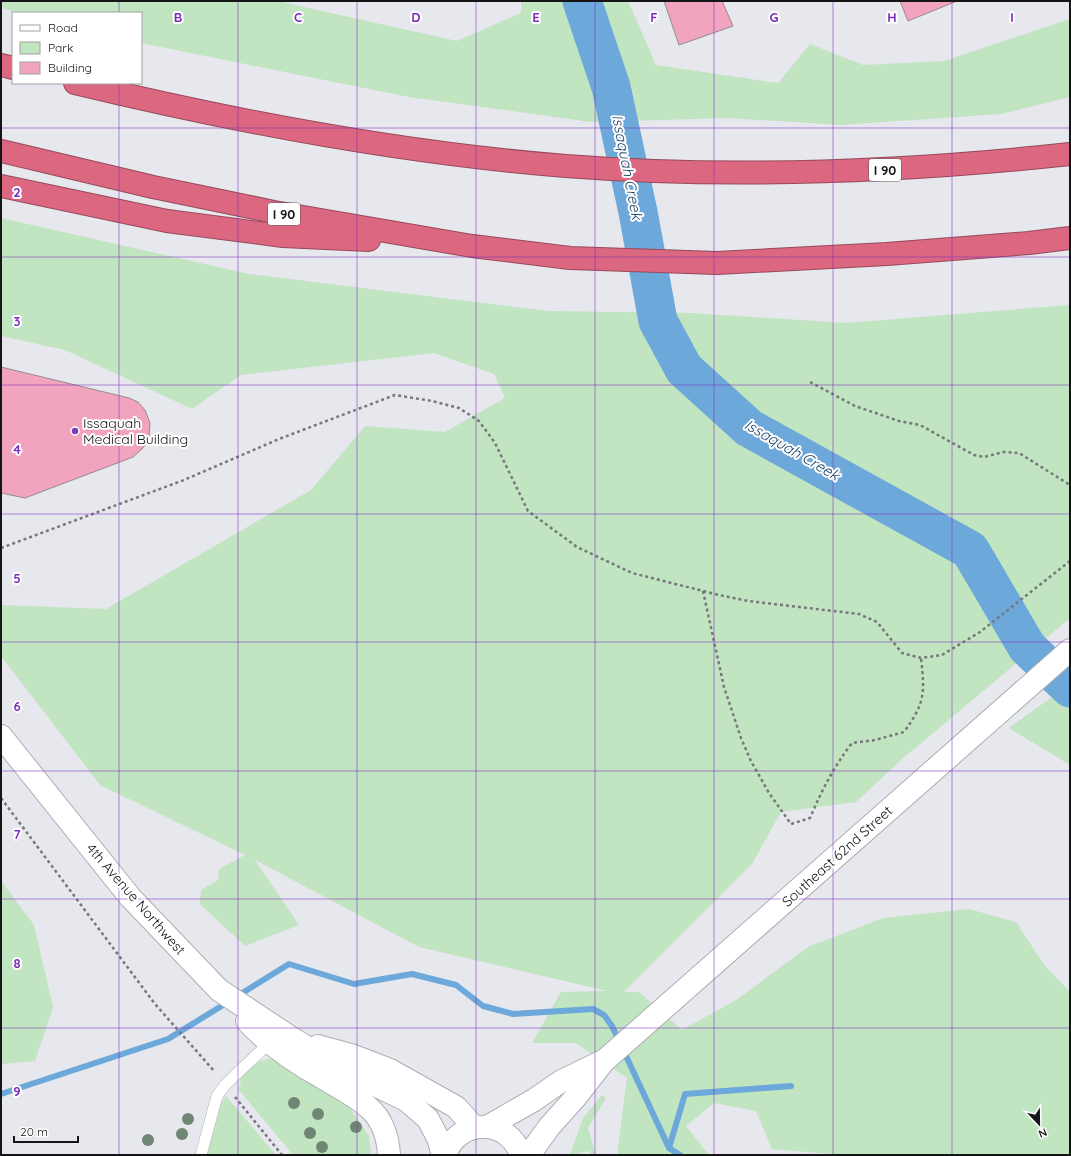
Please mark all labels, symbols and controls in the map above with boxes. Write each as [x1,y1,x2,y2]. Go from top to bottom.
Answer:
text: B [174,9,182,25]
text: C [294,9,302,25]
text: D [411,9,421,25]
text: E [532,9,540,25]
text: F [650,9,658,25]
text: G [769,9,779,25]
text: H [887,9,897,25]
text: I [1010,9,1014,25]
legend [12,12,142,84]
text: Road [48,20,78,35]
text: Park [48,40,73,55]
text: Building [48,60,92,75]
water label: Issaquah Creek [608,113,647,223]
road number: I 90 [869,159,901,181]
text: 2 [13,184,21,200]
road number: I 90 [268,203,300,225]
text: 3 [14,313,21,329]
place label: Issaquah Medical Building [83,414,188,448]
water label: Issaquah Creek [741,415,845,485]
marker: Issaquah Medical Building [70,426,80,436]
text: 4 [13,441,21,457]
text: 5 [13,570,21,586]
text: 6 [13,698,21,714]
street label: Southeast 62nd Street [778,801,896,910]
text: 7 [13,826,21,842]
street label: 4th Avenue Northwest [83,839,190,959]
text: 8 [13,955,21,971]
text: 9 [13,1083,21,1099]
north arrow [1019,1104,1059,1144]
scale bar [14,1118,78,1144]
text: 20 m [20,1124,48,1139]
text: N [1036,1125,1049,1141]

